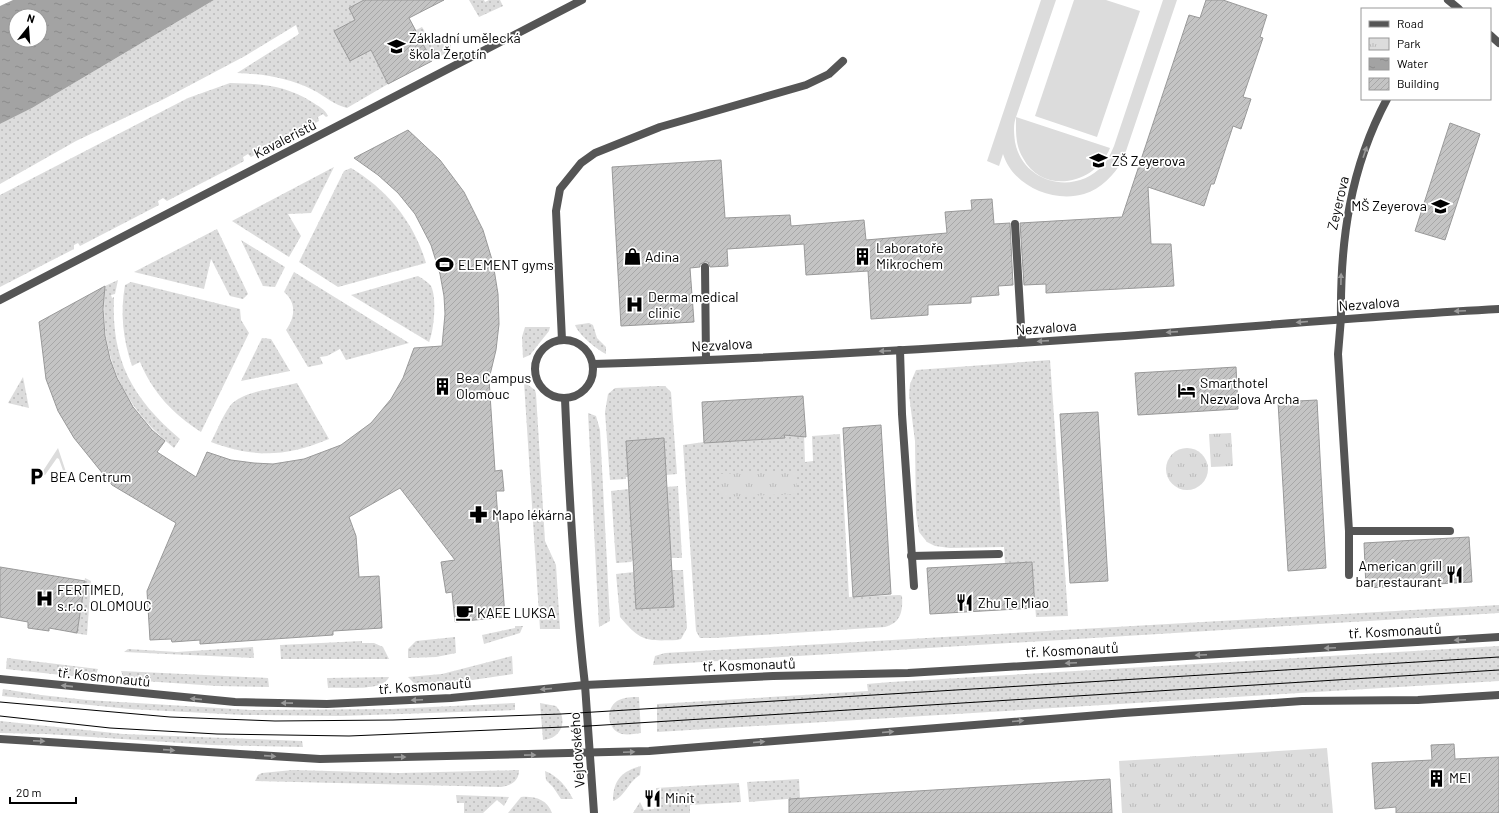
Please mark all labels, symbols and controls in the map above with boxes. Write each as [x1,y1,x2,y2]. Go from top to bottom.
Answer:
north arrow [8,8,48,48]
legend [1361,8,1491,100]
text: N [26,11,36,25]
text: Road [1397,16,1424,30]
place label: Základní umělecká škola Žerotín [409,29,521,62]
school or university icon: Základní umělecká škola Žerotín [386,36,406,56]
text: Park [1397,36,1421,50]
text: Water [1397,56,1429,70]
text: Building [1397,76,1439,90]
street label: Kavaleristů [251,116,319,162]
one-way arrow [1362,146,1368,158]
school or university icon: ZŠ Zeyerova [1089,151,1109,171]
place label: ZŠ Zeyerova [1112,152,1185,169]
street label: Zeyerova [1323,174,1352,231]
school or university icon: MŠ Zeyerova [1430,196,1450,216]
place label: MŠ Zeyerova [1351,197,1427,214]
place label: Laboratoře Mikrochem [876,239,943,272]
building icon: Laboratoře Mikrochem [853,246,873,266]
shop icon: Adina [622,247,642,267]
place label: Adina [645,248,679,265]
sports icon: ELEMENT gyms [435,255,455,275]
place label: ELEMENT gyms [458,256,554,273]
one-way arrow [1338,272,1344,285]
place label: Derma medical clinic [648,288,739,321]
street label: Nezvalova [1338,293,1400,314]
hospital icon: Derma medical clinic [625,295,645,315]
one-way arrow [1454,308,1466,315]
street label: Nezvalova [1015,317,1077,338]
one-way arrow [1296,319,1308,326]
one-way arrow [1166,328,1178,335]
street label: Nezvalova [691,334,753,355]
one-way arrow [1037,337,1049,344]
one-way arrow [879,347,891,354]
place label: Bea Campus Olomouc [456,369,531,402]
place label: Smarthotel Nezvalova Archa [1200,374,1299,407]
building icon: Bea Campus Olomouc [433,376,453,396]
hotel icon: Smarthotel Nezvalova Archa [1177,381,1197,401]
parking icon: BEA Centrum [27,467,47,487]
place label: BEA Centrum [50,468,131,485]
pharmacy icon: Mapo lékárna [469,505,489,525]
place label: Mapo lékárna [492,506,572,523]
place label: American grill bar restaurant [1356,557,1442,590]
restaurant icon: American grill bar restaurant [1445,564,1465,584]
place label: FERTIMED, s.r.o. OLOMOUC [57,581,151,614]
hospital icon: FERTIMED, s.r.o. OLOMOUC [34,588,54,608]
restaurant icon: Zhu Te Miao [955,593,975,613]
place label: Zhu Te Miao [978,594,1049,611]
cafe icon: KAFE LUKSA [454,603,474,623]
place label: KAFE LUKSA [477,604,556,621]
street label: tř. Kosmonautů [1348,620,1442,641]
one-way arrow [1454,636,1466,643]
street label: tř. Kosmonautů [1025,639,1119,660]
one-way arrow [1324,644,1336,651]
one-way arrow [1195,652,1207,659]
street label: tř. Kosmonautů [702,654,796,675]
one-way arrow [1065,660,1077,667]
street label: tř. Kosmonautů [57,663,151,690]
street label: tř. Kosmonautů [378,674,472,697]
one-way arrow [61,683,73,689]
one-way arrow [540,685,552,692]
one-way arrow [190,696,202,703]
one-way arrow [411,696,423,703]
one-way arrow [280,700,293,706]
street label: Vejdovského [565,712,588,788]
one-way arrow [1012,718,1024,725]
one-way arrow [882,728,894,735]
one-way arrow [33,738,46,744]
one-way arrow [753,739,765,746]
one-way arrow [163,746,175,753]
one-way arrow [623,749,636,755]
one-way arrow [524,752,537,758]
one-way arrow [264,753,277,759]
one-way arrow [394,754,406,761]
building icon: MEI [1426,768,1446,788]
place label: MEI [1449,769,1471,786]
scale bar [10,779,76,805]
text: 20 m [16,785,42,799]
restaurant icon: Minit [642,788,662,808]
place label: Minit [665,789,695,806]

